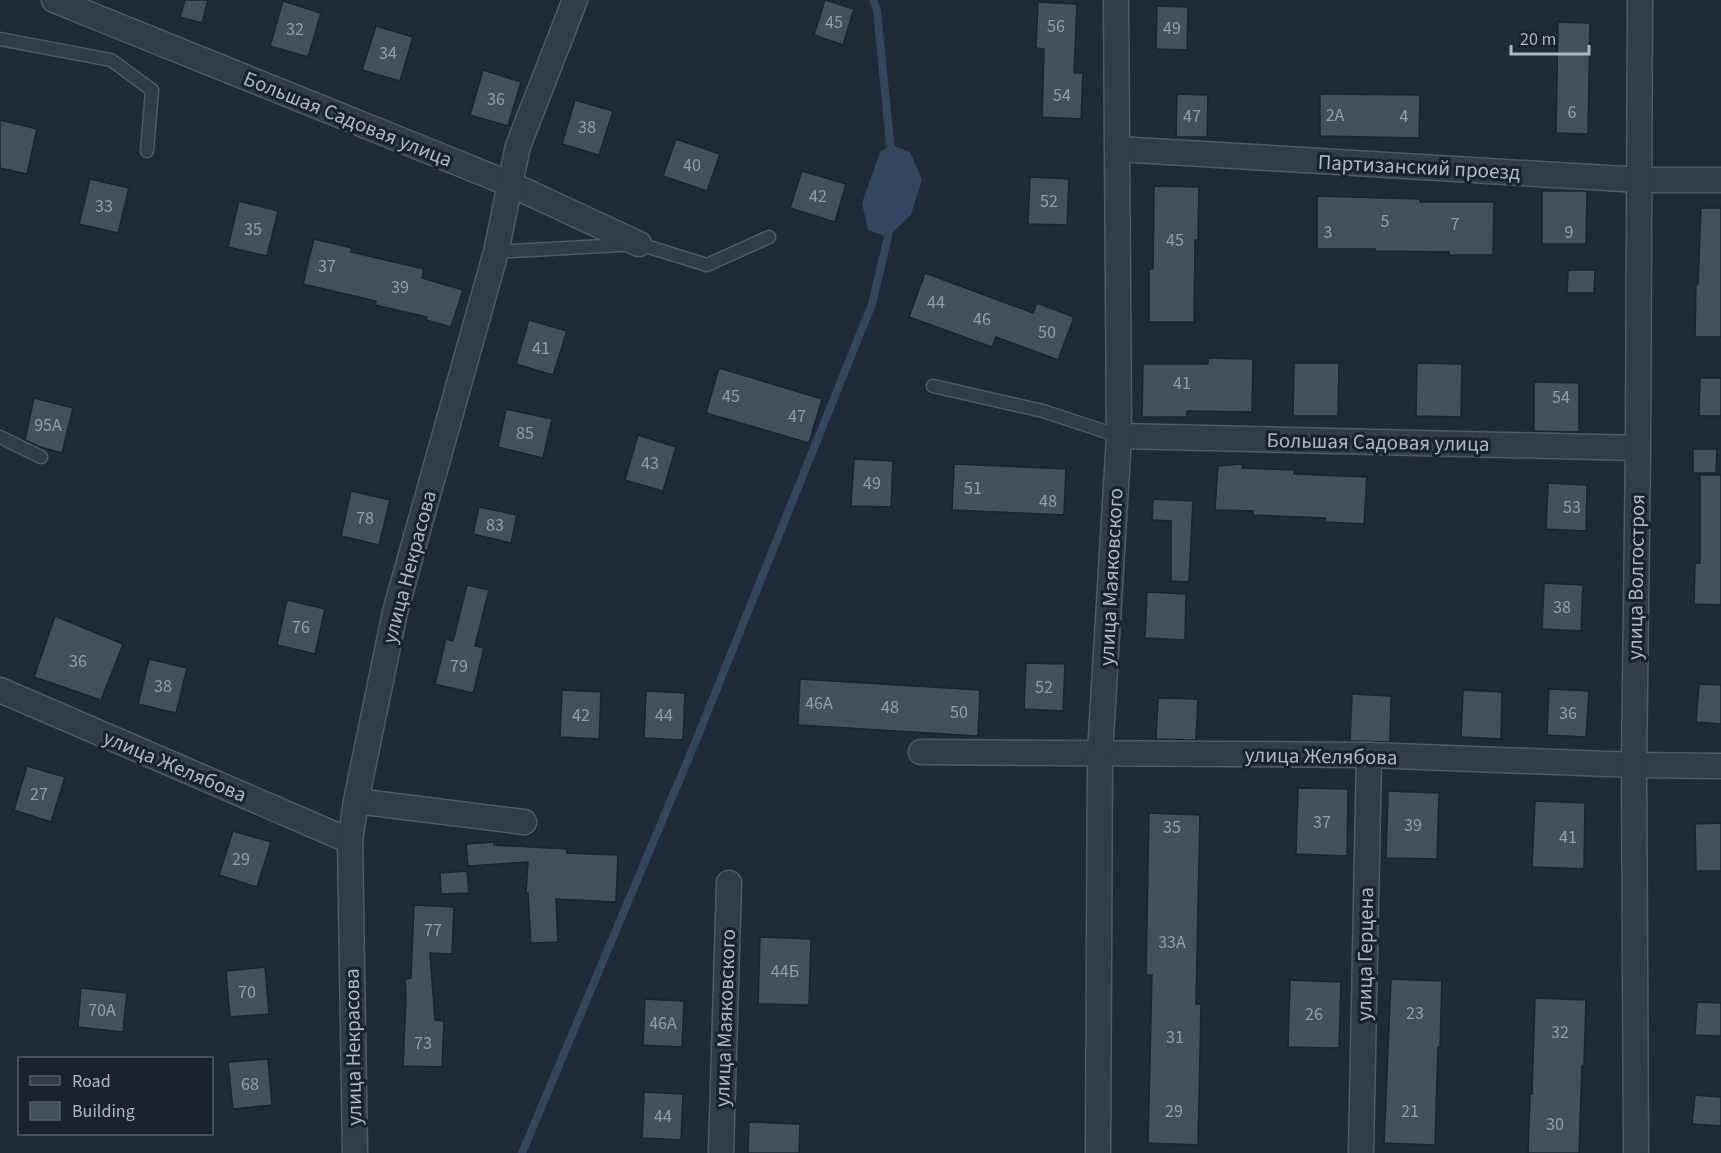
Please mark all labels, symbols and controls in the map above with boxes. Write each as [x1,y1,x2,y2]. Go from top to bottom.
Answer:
house number: 45 [825,10,843,35]
house number: 56 [1047,14,1065,39]
house number: 49 [1163,16,1181,41]
house number: 32 [286,17,304,42]
scale bar [1511,18,1589,56]
text: 20 m [1520,27,1556,52]
house number: 34 [379,41,397,66]
street label: Большая Садовая улица [239,63,457,175]
house number: 54 [1053,83,1071,108]
house number: 36 [487,87,505,112]
house number: 6 [1568,100,1577,125]
house number: 2А [1326,103,1345,128]
house number: 47 [1183,104,1201,129]
house number: 4 [1400,104,1409,129]
house number: 38 [578,115,596,140]
street label: Партизанский проезд [1317,147,1521,187]
house number: 40 [683,153,701,178]
house number: 42 [809,184,827,209]
house number: 52 [1040,189,1058,214]
house number: 33 [95,194,113,219]
house number: 5 [1381,209,1390,234]
house number: 7 [1451,212,1460,237]
house number: 35 [244,217,262,242]
house number: 3 [1324,220,1333,245]
house number: 9 [1565,220,1574,245]
house number: 45 [1166,228,1184,253]
house number: 37 [318,254,336,279]
house number: 39 [391,275,409,300]
house number: 44 [927,290,945,315]
house number: 46 [973,307,991,332]
house number: 50 [1038,320,1056,345]
house number: 41 [532,336,550,361]
house number: 41 [1173,371,1191,396]
house number: 45 [722,384,740,409]
house number: 54 [1552,385,1570,410]
house number: 47 [788,404,806,429]
house number: 95А [34,413,62,438]
house number: 85 [516,421,534,446]
street label: Большая Садовая улица [1266,425,1490,459]
house number: 43 [641,451,659,476]
house number: 49 [863,471,881,496]
house number: 51 [964,476,982,501]
street label: улица Некрасова [374,487,444,647]
street label: улица Маяковского [1091,487,1131,667]
house number: 48 [1039,489,1057,514]
street label: улица Волгостроя [1620,494,1652,660]
house number: 53 [1563,495,1581,520]
house number: 78 [356,506,374,531]
house number: 83 [486,513,504,538]
house number: 38 [1553,595,1571,620]
house number: 76 [292,615,310,640]
house number: 36 [69,649,87,674]
house number: 79 [450,654,468,679]
house number: 38 [154,674,172,699]
house number: 52 [1035,675,1053,700]
house number: 46А [805,691,833,716]
house number: 48 [881,695,899,720]
house number: 50 [950,700,968,725]
house number: 36 [1559,701,1577,726]
house number: 42 [572,703,590,728]
house number: 44 [655,703,673,728]
street label: улица Желябова [99,722,251,810]
street label: улица Желябова [1244,740,1398,772]
house number: 27 [30,782,48,807]
house number: 37 [1313,810,1331,835]
house number: 39 [1404,813,1422,838]
house number: 35 [1163,815,1181,840]
house number: 41 [1559,825,1577,850]
house number: 29 [232,847,250,872]
street label: улица Герцена [1349,887,1381,1021]
house number: 77 [424,918,442,943]
street label: улица Маяковского [707,928,743,1108]
house number: 33А [1158,930,1186,955]
house number: 44Б [771,959,799,984]
street label: улица Некрасова [337,968,369,1126]
house number: 70 [238,980,256,1005]
house number: 70А [88,998,116,1023]
house number: 23 [1406,1001,1424,1026]
house number: 26 [1305,1002,1323,1027]
house number: 46А [649,1011,677,1036]
house number: 32 [1551,1020,1569,1045]
house number: 31 [1166,1025,1184,1050]
house number: 73 [414,1031,432,1056]
legend [18,1057,213,1135]
text: Road [72,1069,111,1094]
house number: 68 [241,1072,259,1097]
text: Building [72,1099,135,1124]
house number: 29 [1165,1099,1183,1124]
house number: 21 [1401,1099,1419,1124]
house number: 44 [654,1104,672,1129]
house number: 30 [1546,1112,1564,1137]

